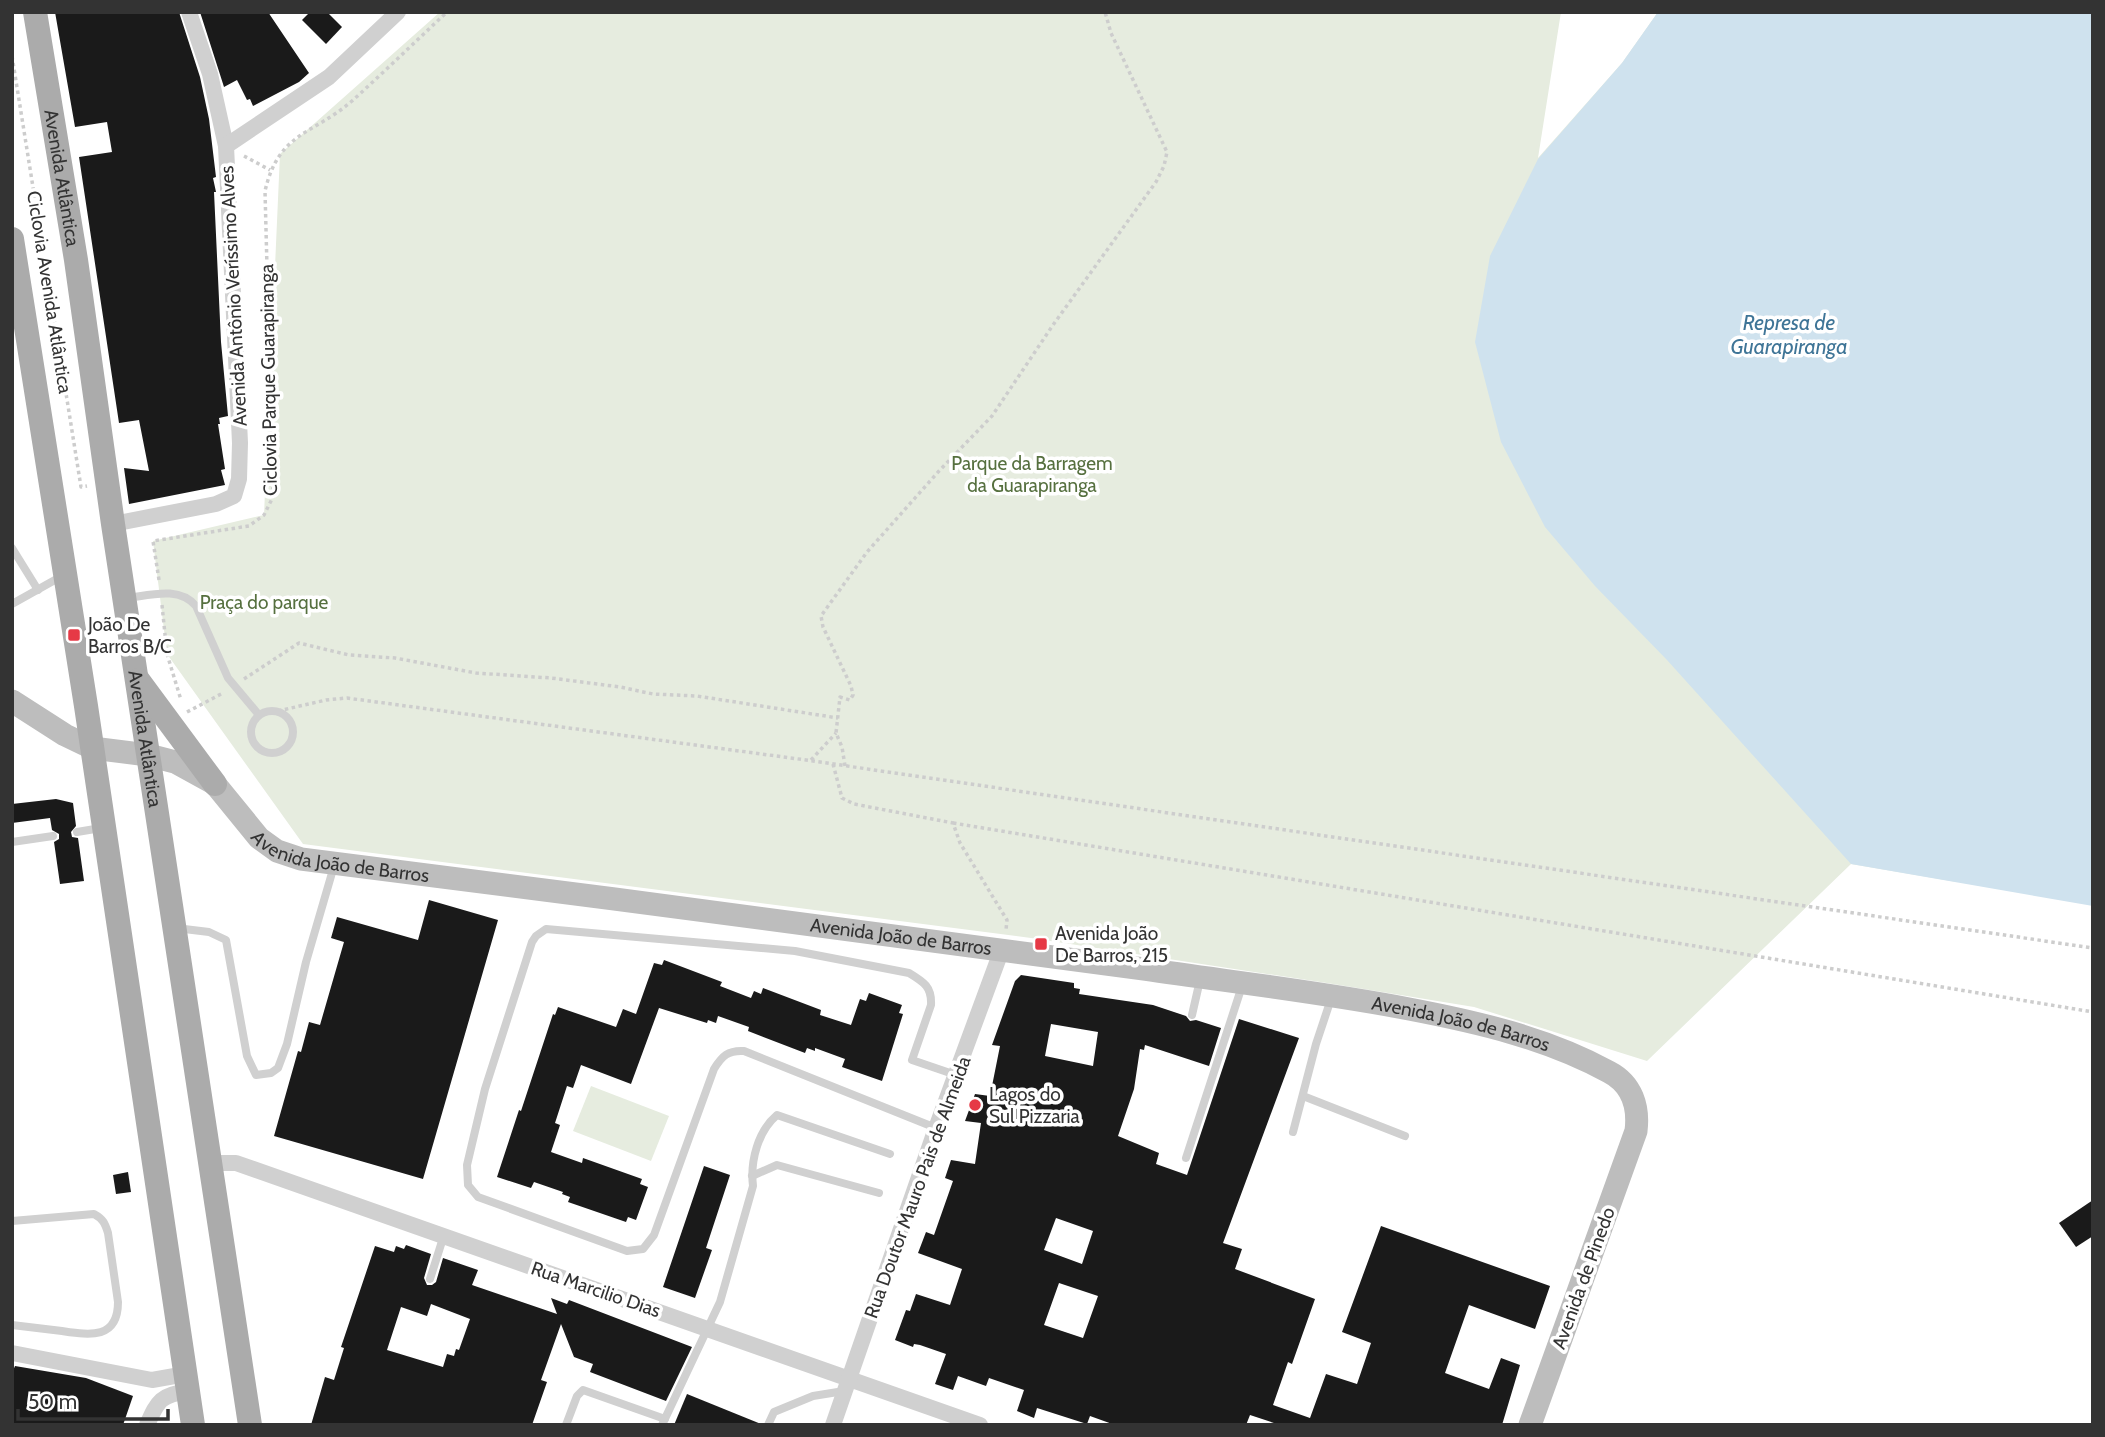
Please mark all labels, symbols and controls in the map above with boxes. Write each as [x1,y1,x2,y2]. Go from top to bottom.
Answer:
street label: Avenida Atlântica [39,108,85,248]
street label: Avenida Antônio Veríssimo Alves [215,165,252,427]
street label: Ciclovia Avenida Atlântica [22,189,77,395]
street label: Ciclovia Parque Guarapiranga [255,264,282,496]
water label: Represa de Guarapiranga [1730,310,1848,359]
park label: Parque da Barragem da Guarapiranga [951,452,1113,497]
park label: Praça do parque [200,591,329,614]
place label: João De Barros B/C [87,613,172,658]
marker: João De Barros B/C [66,627,82,643]
street label: Avenida Atlântica [123,668,167,809]
street label: Avenida João de Barros [246,826,431,887]
street label: Avenida João de Barros [809,913,993,960]
place label: Avenida João De Barros, 215 [1055,922,1168,967]
marker: Avenida João De Barros, 215 [1033,936,1049,952]
street label: Avenida João de Barros [1370,991,1553,1056]
street label: Rua Doutor Mauro Pais de Almeida [859,1053,976,1321]
place label: Lagos do Sul Pizzaria [989,1083,1080,1128]
marker: Lagos do Sul Pizzaria [967,1097,983,1113]
street label: Avenida de Pinedo [1547,1204,1620,1352]
street label: Rua Marcilio Dias [528,1257,664,1322]
scale bar [18,1378,168,1422]
text: 50 m [28,1389,77,1414]

